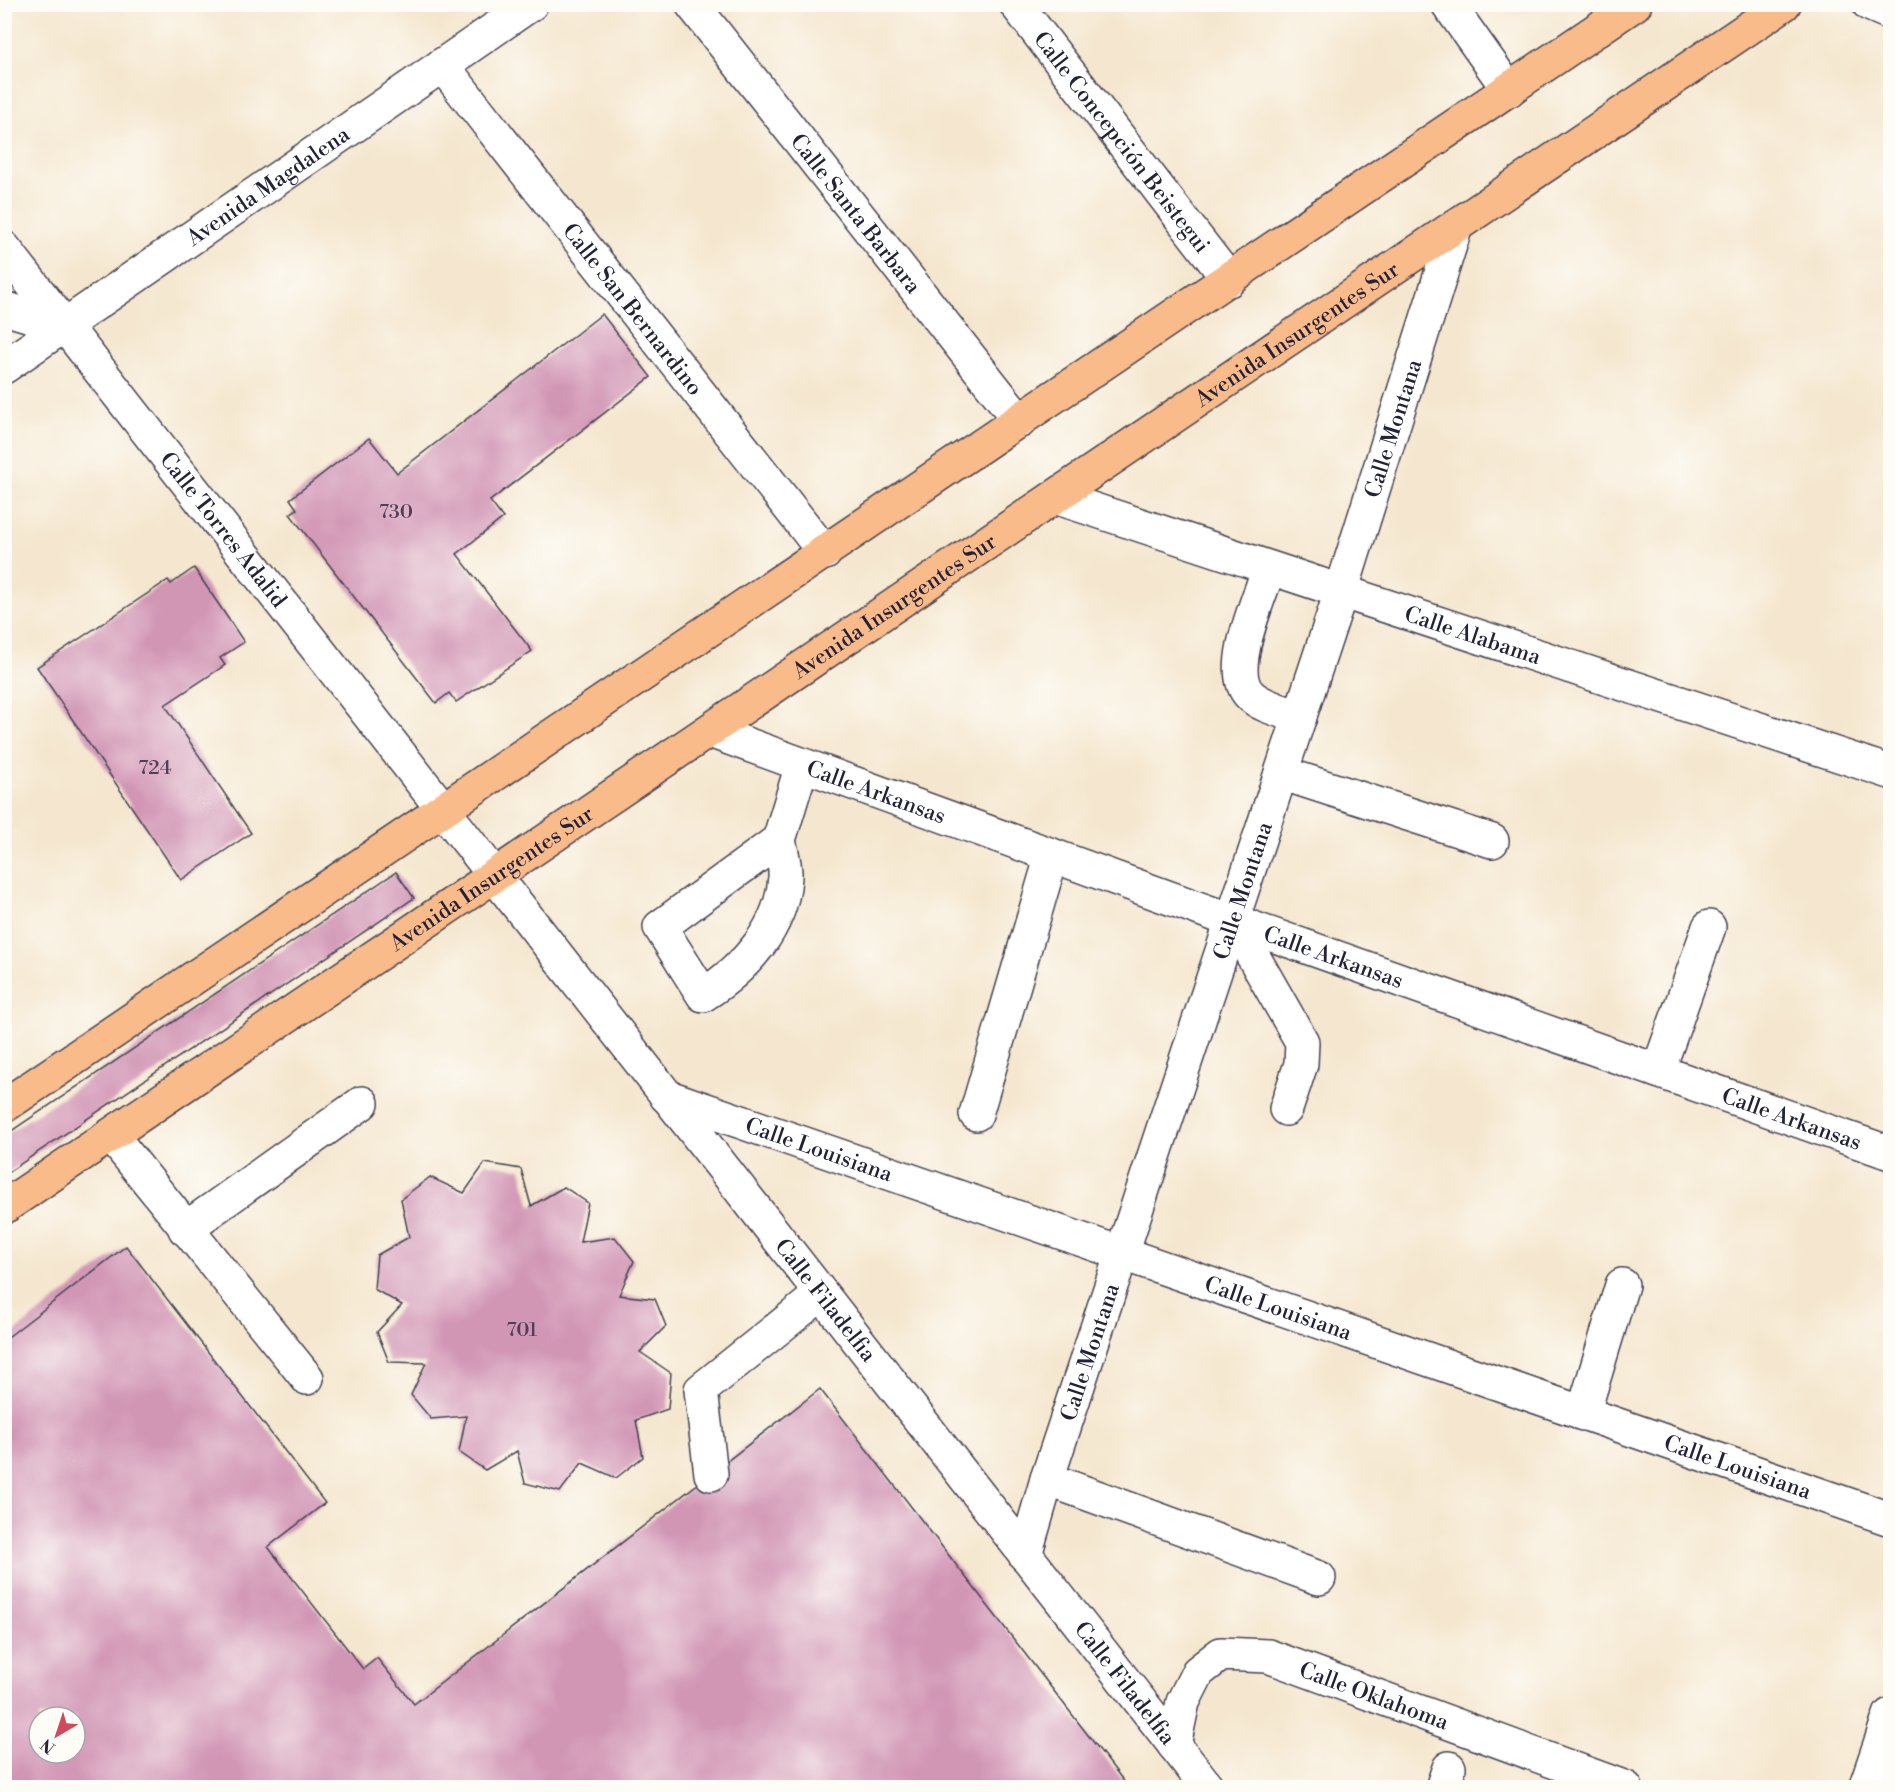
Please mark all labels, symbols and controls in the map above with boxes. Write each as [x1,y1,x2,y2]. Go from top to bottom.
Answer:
street label: Calle Concepción Beistegui [1027,26,1215,259]
street label: Avenida Magdalena [181,121,356,253]
street label: Calle Santa Barbara [784,129,927,300]
street label: Calle San Bernardino [556,218,708,401]
street label: Avenida Insurgentes Sur [1189,256,1404,414]
street label: Calle Montana [1359,356,1428,501]
street label: Calle Torres Adalid [154,447,292,614]
house number: 730 [379,500,413,525]
street label: Avenida Insurgentes Sur [787,528,1002,686]
street label: Calle Alabama [1401,601,1545,671]
street label: Calle Arkansas [803,755,949,830]
house number: 724 [138,756,172,781]
street label: Avenida Insurgentes Sur [384,801,599,958]
street label: Calle Montana [1208,818,1279,963]
street label: Calle Arkansas [1260,921,1406,995]
street label: Calle Arkansas [1718,1083,1865,1157]
street label: Calle Louisiana [741,1112,897,1189]
street label: Calle Filadelfia [769,1234,882,1368]
street label: Calle Louisiana [1201,1271,1356,1347]
street label: Calle Montana [1055,1279,1126,1425]
house number: 701 [507,1318,538,1343]
street label: Calle Louisiana [1660,1430,1815,1506]
street label: Calle Filadelfia [1068,1617,1181,1751]
street label: Calle Oklahoma [1295,1657,1453,1737]
north arrow [27,1705,87,1765]
text: N [37,1734,59,1758]

